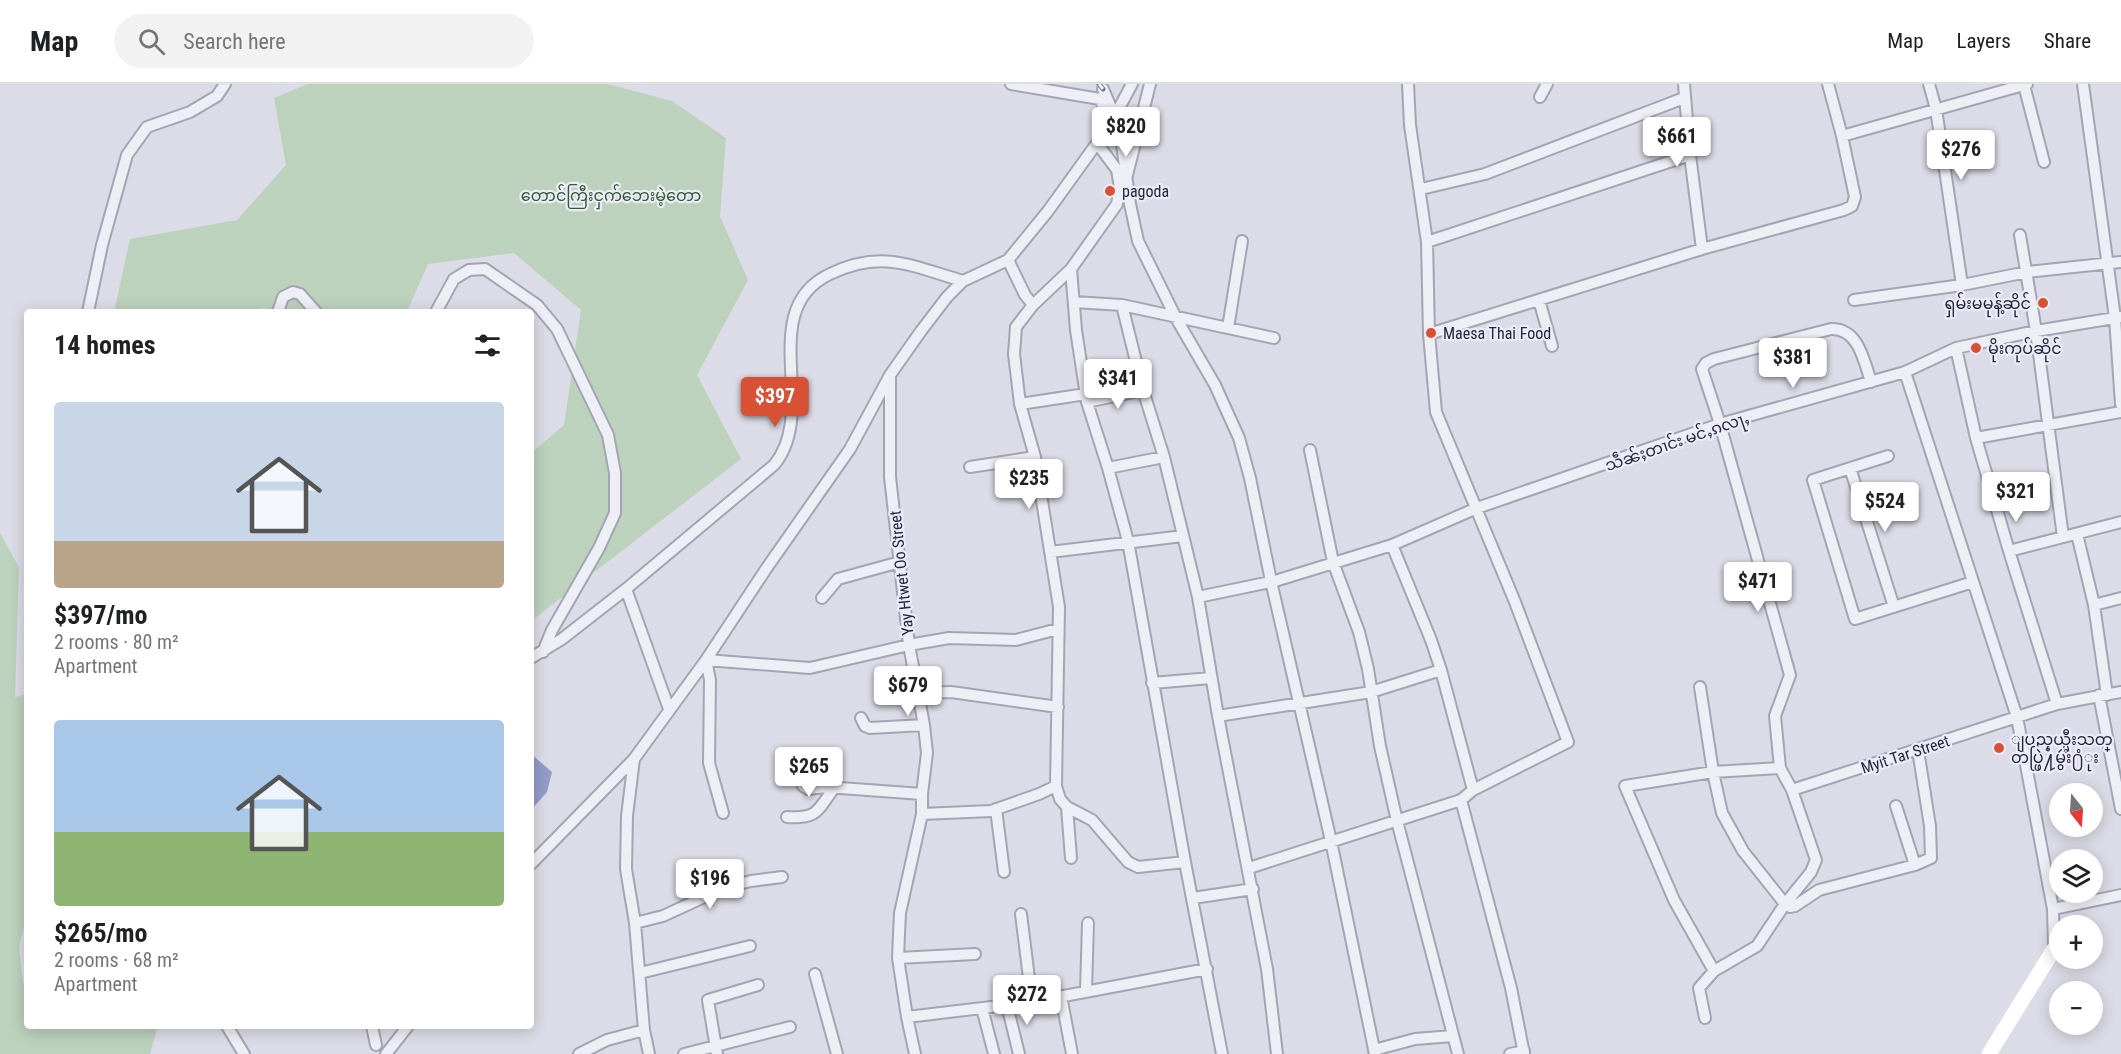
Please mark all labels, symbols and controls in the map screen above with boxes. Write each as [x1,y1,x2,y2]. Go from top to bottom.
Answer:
search box [114,14,534,68]
text: Map [30,25,78,58]
icon: search [135,25,168,58]
text: Search here [183,29,286,54]
text: Map [1887,29,1924,53]
text: Layers [1957,29,2011,53]
text: Share [2044,29,2091,53]
pin: $820 [1090,107,1162,158]
text: $820 [1106,114,1146,138]
pin: $661 [1641,117,1713,168]
text: $661 [1657,124,1697,148]
pin: $276 [1925,130,1997,181]
text: $276 [1941,137,1981,161]
place label: pagoda [1122,182,1169,201]
park label: တောင်ကြီးငှက်ဘေးမဲ့တော [521,184,701,210]
marker: pagoda [1103,184,1117,198]
place label: ရှမ်းမမုန့်ဆိုင် [1945,292,2031,318]
marker: ရှမ်းမမုန့်ဆိုင် [2036,296,2050,310]
place label: Maesa Thai Food [1443,324,1551,343]
marker: Maesa Thai Food [1424,326,1438,340]
icon: filters [471,329,504,362]
text: 14 homes [54,330,156,360]
place label: မိုးကုပ်ဆိုင် [1988,337,2062,363]
pin: $381 [1757,338,1829,389]
marker: မိုးကုပ်ဆိုင် [1969,341,1983,355]
text: $381 [1773,345,1813,369]
pin: $341 [1082,359,1154,410]
text: $341 [1098,366,1138,390]
pin: $397 [739,377,811,428]
text: $397 [755,384,795,408]
street label: သဵၼ်ႈတၢင်း မင်ႇၵလႃႇ [1602,406,1753,479]
icon: home [225,441,333,549]
pin: $235 [993,459,1065,510]
text: $235 [1009,466,1049,490]
pin: $321 [1980,472,2052,523]
text: $321 [1996,479,2036,503]
pin: $524 [1849,482,1921,533]
text: $524 [1865,489,1905,513]
street label: Yay Htwet Oo Street [885,509,918,636]
pin: $471 [1722,562,1794,613]
text: $471 [1738,569,1778,593]
text: $397/mo [54,600,147,630]
text: 2 rooms · 80 m² [54,630,179,654]
text: Apartment [54,654,138,678]
pin: $679 [872,666,944,717]
text: $679 [888,673,928,697]
place label: ျပည္နယ္မီးသတ္ တပ္ဖြဲ႔မွဴး႐ံုး [2011,729,2113,772]
street label: Myit Tar Street [1859,731,1952,778]
marker: ျပည္နယ္မီးသတ္ တပ္ဖြဲ႔မွဴး႐ံုး [1992,741,2006,755]
pin: $265 [773,747,845,798]
text: $265 [789,754,829,778]
icon: home [225,759,333,867]
north arrow [2049,783,2103,837]
map controls [2049,783,2103,1035]
button: layers [2049,849,2103,903]
pin: $196 [674,859,746,910]
text: $196 [690,866,730,890]
button: + [2049,915,2103,969]
text: $265/mo [54,918,147,948]
text: 2 rooms · 68 m² [54,948,179,972]
text: Apartment [54,972,138,996]
pin: $272 [991,975,1063,1026]
button: − [2049,981,2103,1035]
text: $272 [1007,982,1047,1006]

